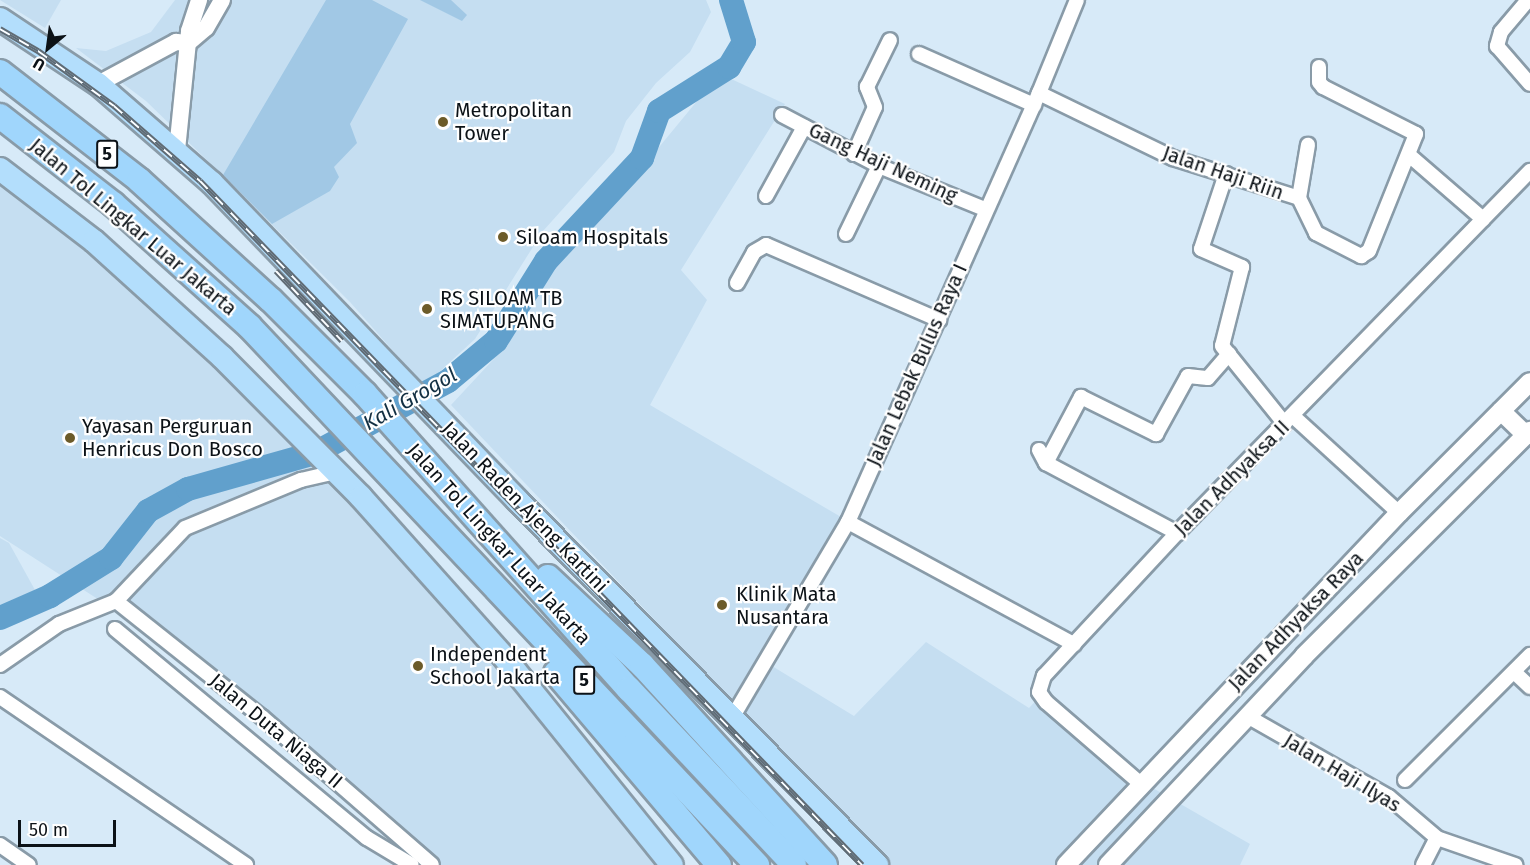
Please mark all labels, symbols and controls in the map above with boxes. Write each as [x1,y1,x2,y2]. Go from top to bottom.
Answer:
north arrow [18,18,78,78]
text: U [30,53,48,75]
place label: Metropolitan Tower [455,98,572,145]
marker: Metropolitan Tower [436,115,450,129]
street label: Gang Haji Neming [805,118,961,208]
street label: Jalan Tol Lingkar Luar Jakarta [25,133,241,321]
road number: 5 [95,139,119,169]
street label: Jalan Haji Riin [1159,141,1287,205]
place label: Siloam Hospitals [516,225,668,249]
marker: Siloam Hospitals [494,228,512,246]
street label: Jalan Lebak Bulus Raya I [862,260,972,470]
place label: RS SILOAM TB SIMATUPANG [440,286,562,333]
marker: RS SILOAM TB SIMATUPANG [418,300,436,318]
water label: Kali Grogol [359,362,461,436]
place label: Yayasan Perguruan Henricus Don Bosco [82,414,263,461]
street label: Jalan Adhyaksa II [1169,415,1295,541]
street label: Jalan Raden Ajeng Kartini [437,416,613,598]
marker: Yayasan Perguruan Henricus Don Bosco [63,431,77,445]
street label: Jalan Tol Lingkar Luar Jakarta [402,438,596,650]
street label: Jalan Adhyaksa Raya [1223,546,1369,696]
place label: Klinik Mata Nusantara [736,582,837,629]
marker: Klinik Mata Nusantara [713,596,731,614]
place label: Independent School Jakarta [430,642,560,689]
marker: Independent School Jakarta [411,659,425,673]
road number: 5 [572,665,596,695]
street label: Jalan Duta Niaga II [205,668,347,794]
street label: Jalan Haji Ilyas [1279,729,1405,817]
scale bar [21,808,118,846]
text: 50 m [29,819,68,841]

